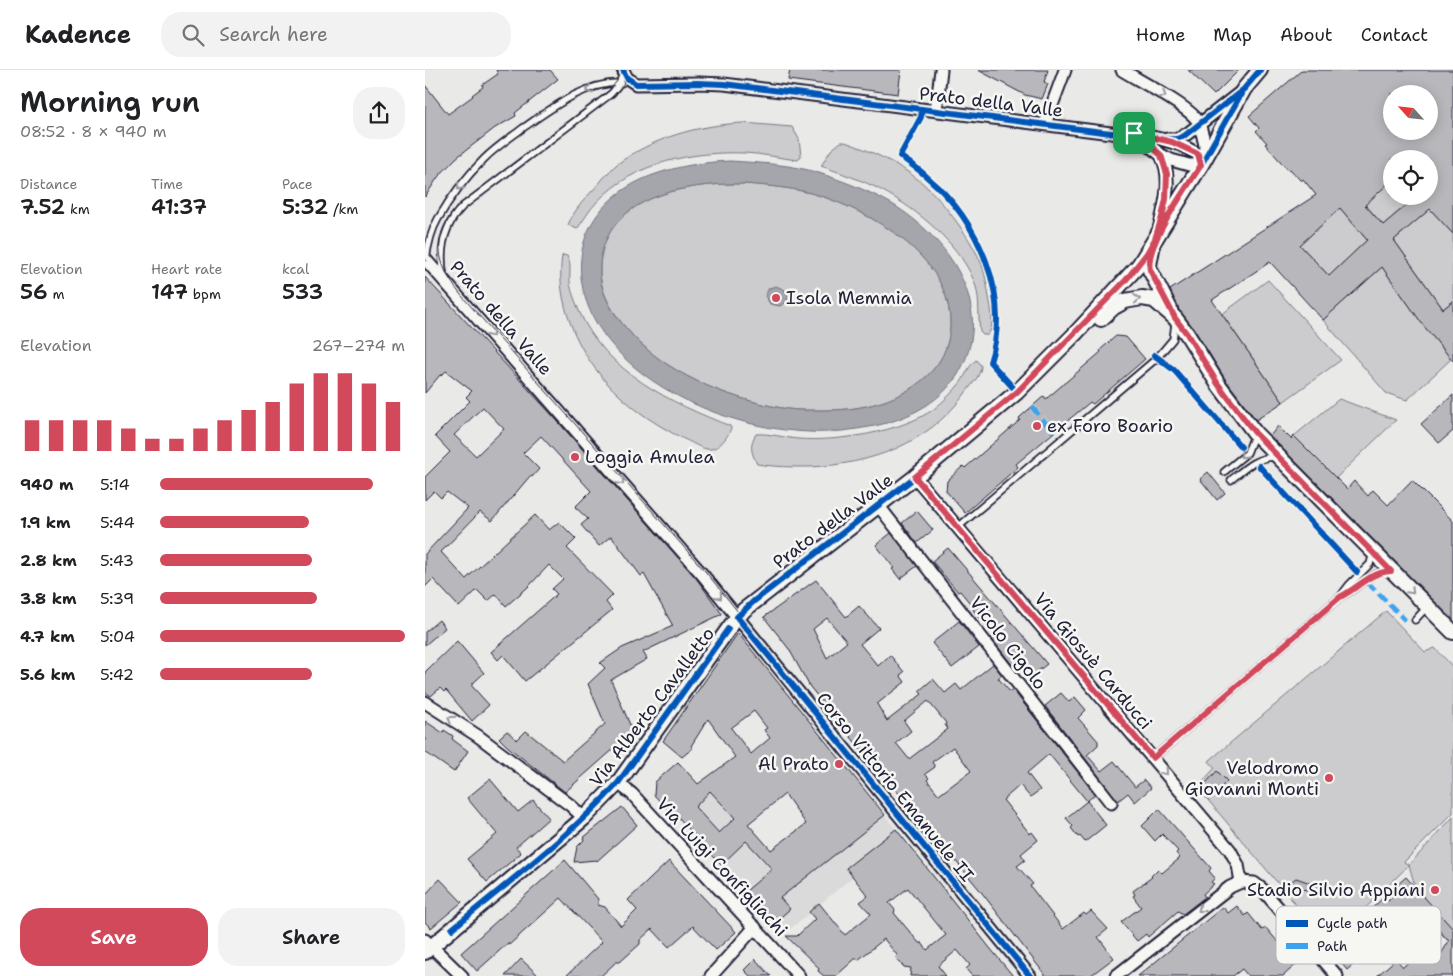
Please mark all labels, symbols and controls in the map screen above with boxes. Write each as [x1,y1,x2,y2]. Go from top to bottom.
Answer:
search box [161,12,511,57]
text: Kadence [25,19,131,51]
icon: search [179,21,207,49]
text: Search here [219,22,328,47]
text: Home [1136,23,1185,47]
text: Map [1213,23,1252,47]
text: About [1280,23,1333,47]
text: Contact [1361,23,1428,47]
street label: Prato della Valle [918,81,1064,123]
text: Morning run [20,83,200,121]
one-way arrow [585,84,594,94]
north arrow [1383,85,1437,140]
map controls [1383,85,1438,205]
button: share [353,87,405,139]
one-way arrow [1158,89,1167,99]
pin [1113,112,1155,154]
icon: arrive [1120,119,1148,147]
text: 08:52 · 8 × 940 m [20,121,167,142]
button: locate [1383,150,1438,205]
text: Distance [20,175,77,193]
text: Time [151,175,183,193]
text: Pace [282,175,313,193]
one-way arrow [457,181,466,190]
text: 7.52 [20,193,65,221]
text: 41:37 [151,193,207,221]
text: 5:32 [282,193,329,221]
text: km [65,200,90,218]
text: /km [329,200,358,218]
street label: Prato della Valle [445,256,557,380]
text: Elevation [20,260,83,278]
text: Heart rate [151,260,222,278]
text: kcal [282,260,309,278]
text: 56 [20,278,48,306]
text: 147 [151,278,188,306]
text: 533 [282,278,323,306]
text: m [48,285,65,303]
text: bpm [188,285,221,303]
place label: Isola Memmia [786,286,912,310]
marker: Isola Memmia [770,292,782,304]
one-way arrow [1133,294,1141,305]
one-way arrow [485,329,494,338]
text: Elevation [20,335,92,356]
text: 267–274 m [312,335,405,356]
place label: ex Foro Boario [1047,414,1173,438]
marker: ex Foro Boario [1031,420,1043,432]
place label: Loggia Amulea [585,445,715,469]
one-way arrow [1240,449,1249,458]
marker: Loggia Amulea [569,451,581,463]
street label: Prato della Valle [768,468,898,574]
text: 940 m [20,474,73,495]
text: 5:14 [100,474,130,495]
one-way arrow [616,477,625,486]
text: 1.9 km [20,512,71,533]
text: 5:44 [100,512,135,533]
text: 2.8 km [20,550,77,571]
text: 5:43 [100,550,134,571]
one-way arrow [1405,585,1414,594]
street label: Via Giosuè Carducci [1029,587,1157,735]
text: 3.8 km [20,588,77,609]
text: 5:39 [100,588,134,609]
one-way arrow [714,590,722,599]
street label: Vicolo Cigolo [964,591,1052,695]
street label: Via Alberto Cavalletto [584,622,720,792]
text: 4.7 km [20,626,75,647]
text: 5:04 [100,626,135,647]
text: 5.6 km [20,664,75,685]
text: 5:42 [100,664,134,685]
street label: Corso Vittorio Emanuele II [811,687,979,887]
one-way arrow [448,716,457,725]
place label: Al Prato [758,752,829,776]
place label: Velodromo Giovanni Monti [1185,756,1319,801]
marker: Al Prato [833,758,845,770]
one-way arrow [1159,766,1167,775]
marker: Velodromo Giovanni Monti [1323,772,1335,784]
street label: Via Luigi Configliachi [651,792,793,942]
place label: Stadio Silvio Appiani [1247,878,1425,902]
marker: Stadio Silvio Appiani [1429,884,1441,896]
one-way arrow [1198,904,1207,913]
legend [1276,906,1441,964]
button: Save [20,908,208,966]
button: Share [218,908,405,966]
text: Cycle path [1317,914,1388,932]
text: Path [1317,937,1348,955]

